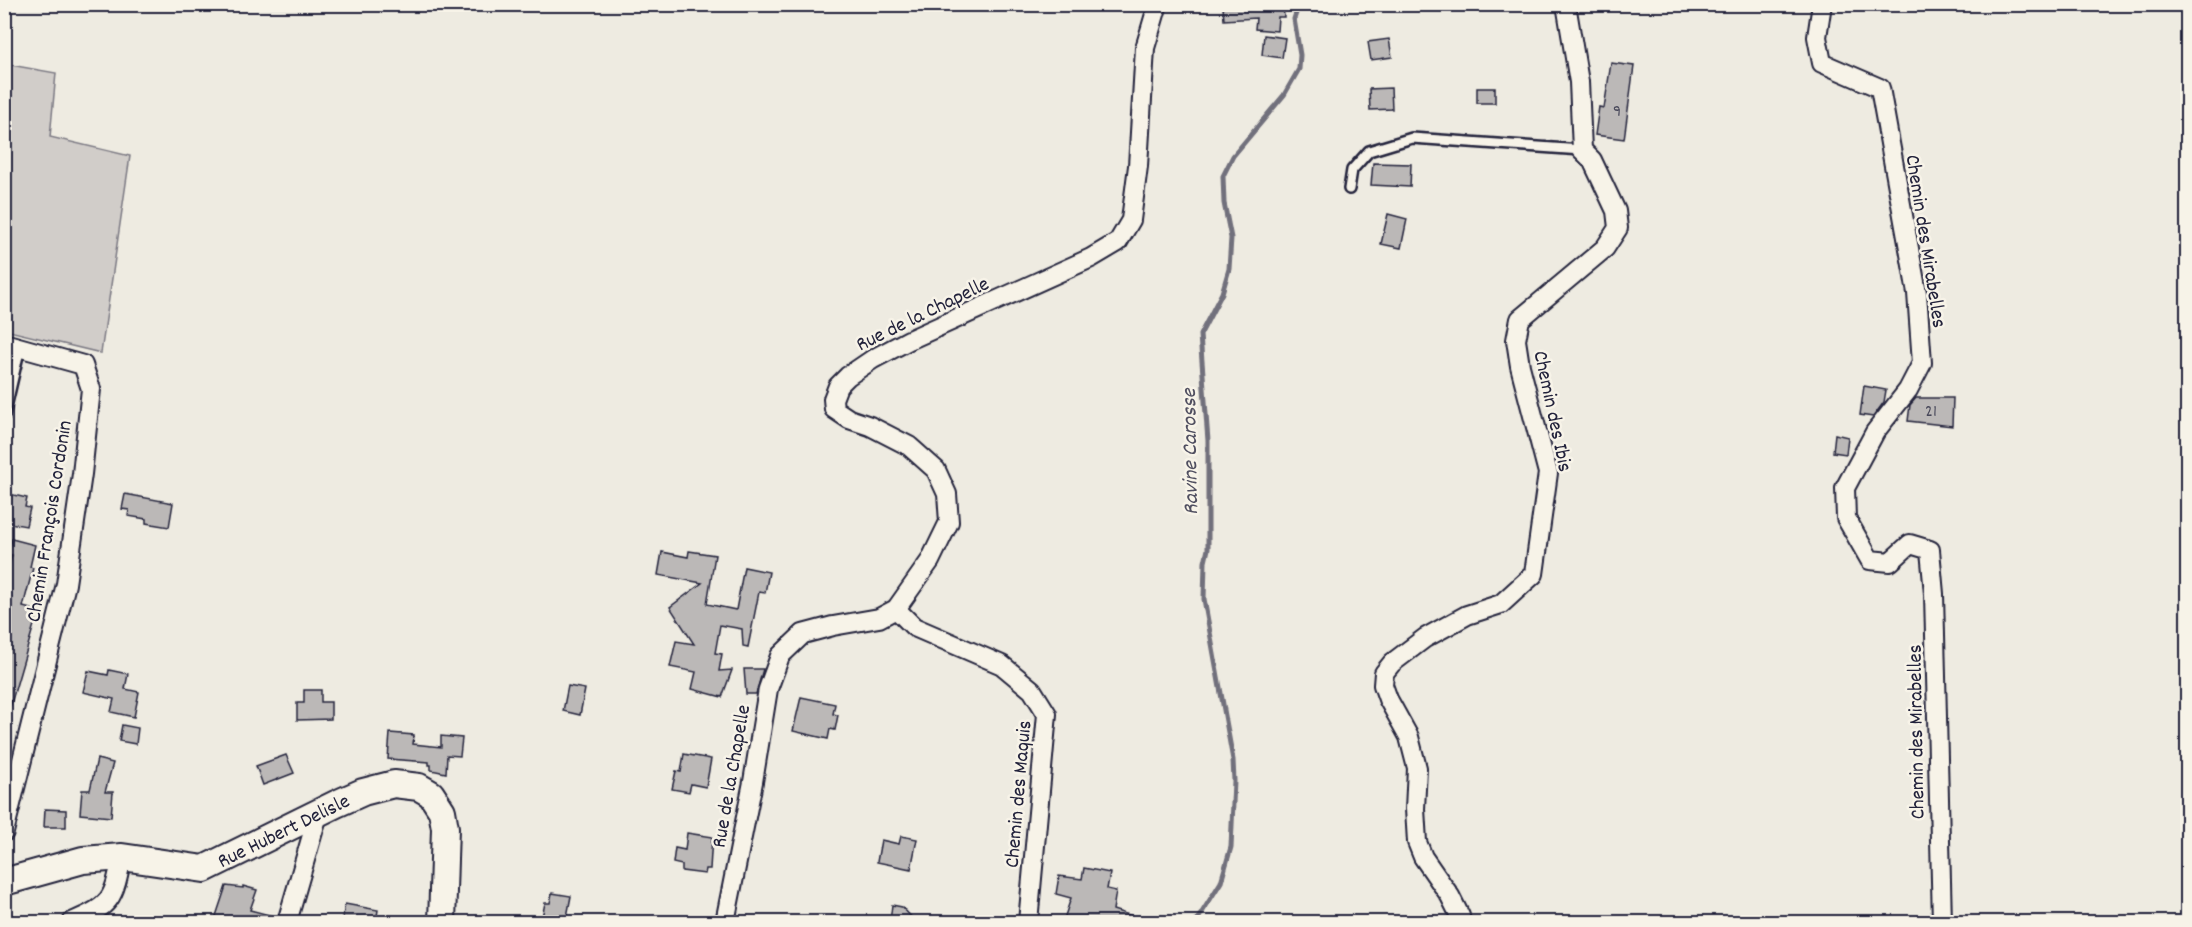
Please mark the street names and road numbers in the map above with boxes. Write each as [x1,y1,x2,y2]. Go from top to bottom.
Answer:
street label: Chemin des Mirabelles [1896,153,1953,330]
street label: Rue de la Chapelle [852,270,995,361]
street label: Chemin des Ibis [1524,348,1579,475]
street label: Chemin François Cordonin [20,418,82,625]
street label: Chemin des Mirabelles [1901,644,1935,820]
street label: Rue de la Chapelle [706,703,760,850]
street label: Chemin des Maquis [999,719,1041,869]
street label: Rue Hubert Delisle [213,788,356,878]

